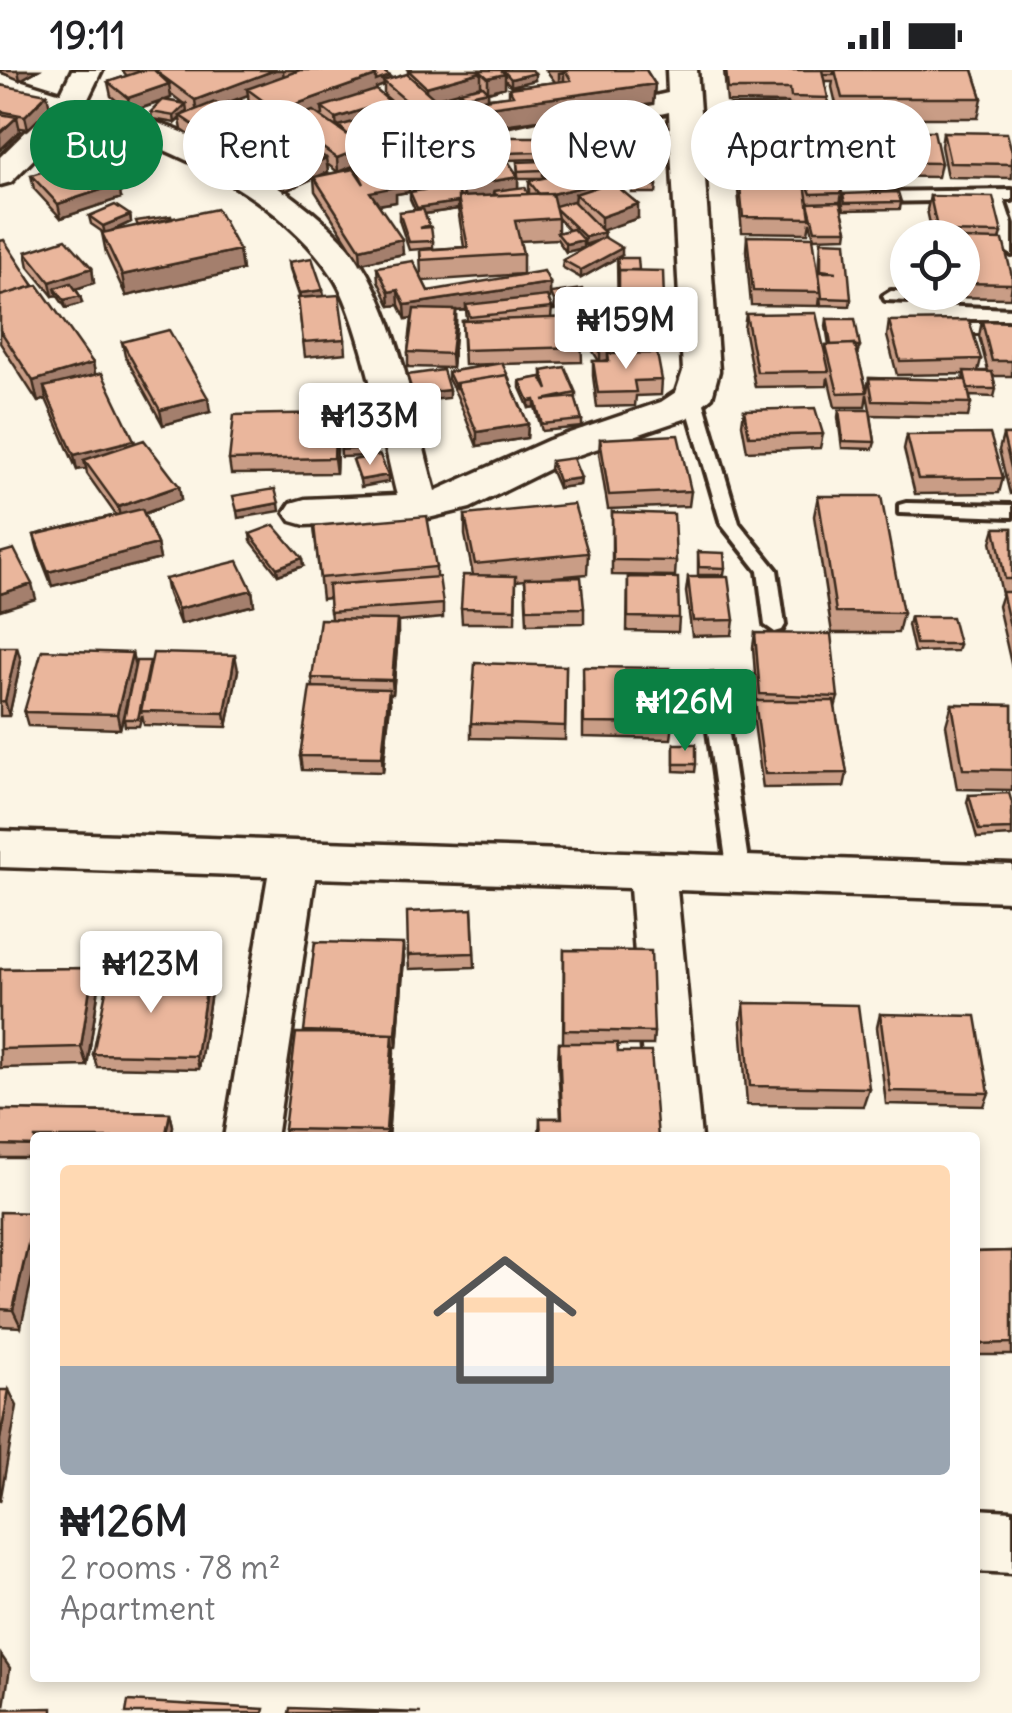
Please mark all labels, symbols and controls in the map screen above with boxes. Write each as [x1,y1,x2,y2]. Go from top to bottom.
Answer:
text: 19:11 [50,12,126,59]
chip: Buy [30,100,163,190]
chip: Rent [183,100,325,190]
chip: Filters [345,100,511,190]
chip: New [531,100,671,190]
chip: Apartment [691,100,931,190]
map controls [890,220,980,310]
button: locate [890,220,980,310]
pin: ₦159M [556,287,696,372]
text: ₦159M [577,299,675,340]
pin: ₦133M [300,383,440,468]
text: ₦133M [321,395,419,436]
pin: ₦126M [615,669,755,754]
text: ₦126M [636,681,734,722]
pin: ₦123M [81,931,221,1016]
text: ₦123M [102,943,200,984]
icon: home [415,1230,595,1410]
text: ₦126M [60,1495,188,1547]
text: 2 rooms · 78 m² [60,1547,281,1588]
text: Apartment [60,1588,215,1629]

